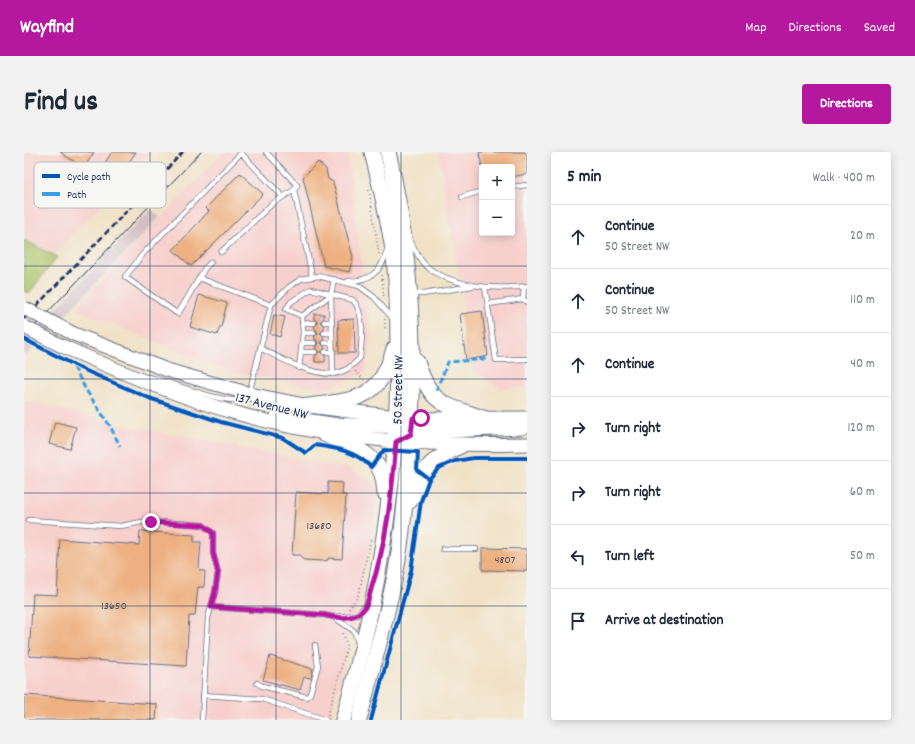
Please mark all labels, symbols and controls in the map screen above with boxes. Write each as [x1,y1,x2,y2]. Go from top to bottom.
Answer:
text: Wayfind [20,15,74,42]
text: Map [745,18,767,38]
text: Directions [789,18,842,38]
text: Saved [864,18,895,38]
text: Find us [24,84,98,124]
button: Directions [802,84,891,124]
legend [34,162,166,208]
map controls [479,164,515,236]
button: + [479,164,515,200]
text: 5 min [567,166,601,190]
text: Walk · 400 m [813,169,875,188]
text: Cycle path [67,170,111,186]
text: Path [67,188,86,204]
button: − [479,200,515,236]
text: Continue [605,216,654,238]
icon: ahead [567,226,589,248]
text: 20 m [850,227,875,246]
text: 50 Street NW [605,238,670,257]
text: Continue [605,280,654,302]
icon: ahead [567,290,589,312]
text: 110 m [850,291,875,310]
text: 50 Street NW [605,302,670,321]
street label: 50 Street NW [388,354,410,425]
icon: ahead [567,354,589,376]
text: Continue [605,354,654,376]
text: 40 m [851,355,875,374]
street label: 137 Avenue NW [233,388,311,426]
route start [412,409,430,427]
icon: right [567,418,589,440]
text: Turn right [605,418,661,440]
text: 120 m [847,419,875,438]
icon: right [567,482,589,504]
text: Turn right [605,482,661,504]
text: 60 m [850,483,875,502]
route end [142,513,160,531]
house number: 13680 [306,518,332,535]
icon: left [567,546,589,568]
text: Turn left [605,546,654,568]
text: 50 m [850,547,875,566]
house number: 4807 [495,552,516,569]
house number: 13650 [101,598,127,615]
icon: arrive [567,610,589,632]
text: Arrive at destination [605,610,723,632]

